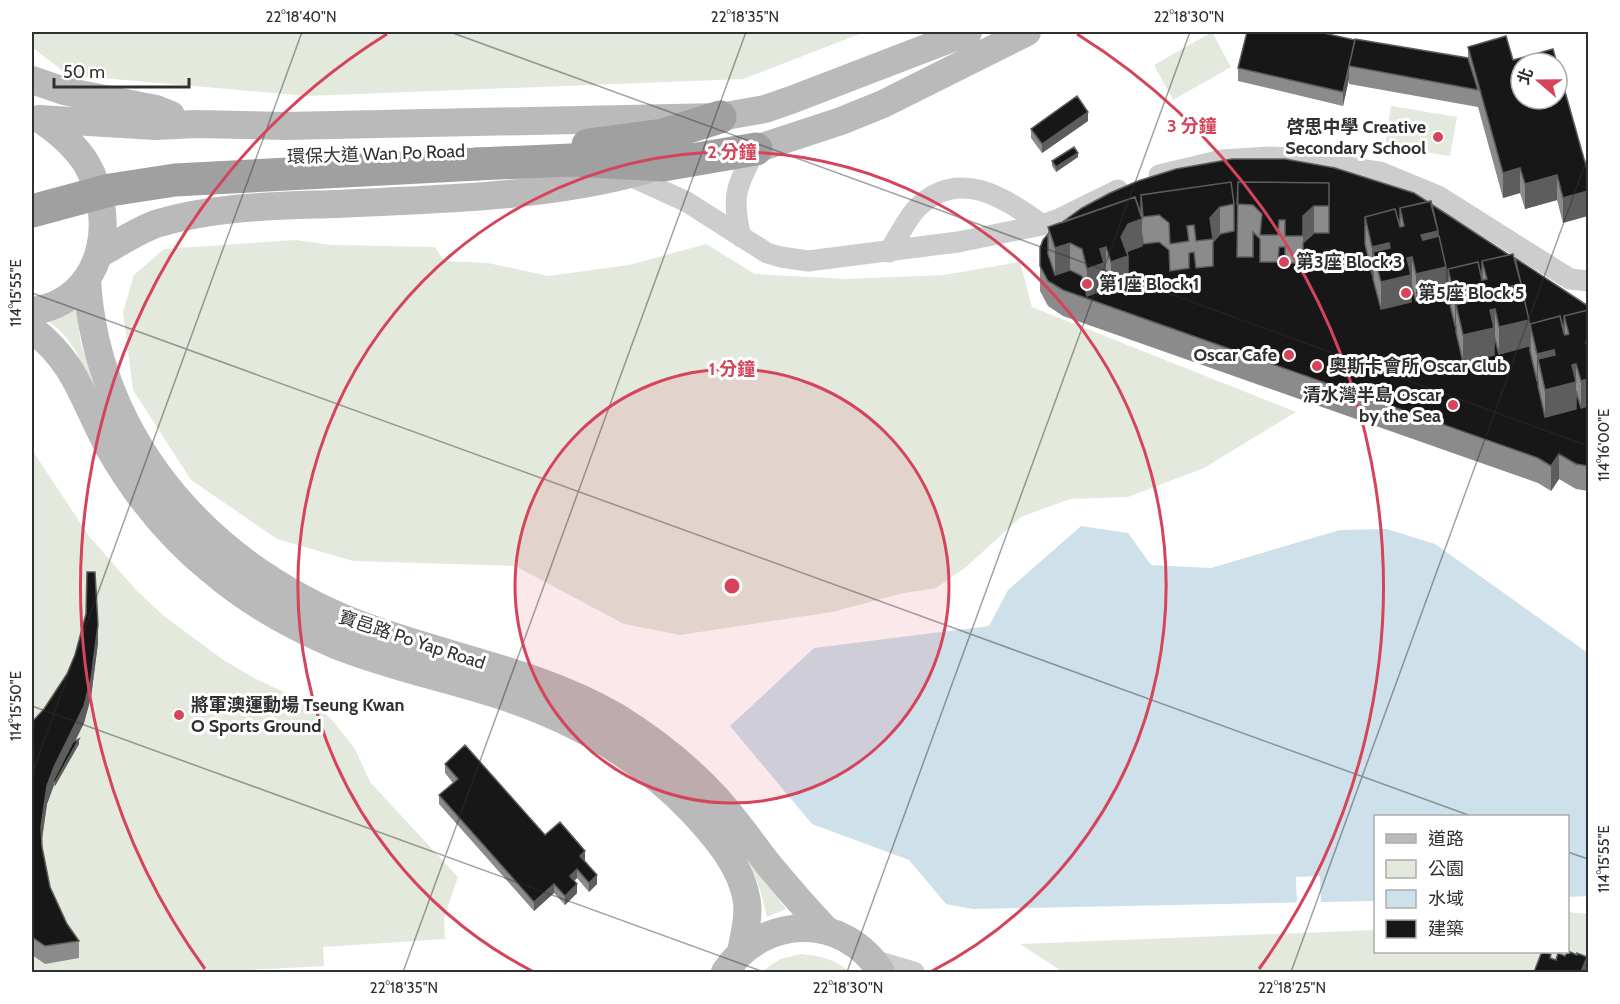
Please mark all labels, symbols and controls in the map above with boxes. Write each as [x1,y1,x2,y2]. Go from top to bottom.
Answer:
text: 22°18'40"N [266,8,336,26]
text: 22°18'35"N [711,8,779,26]
text: 22°18'30"N [1154,8,1224,26]
scale bar [54,51,189,89]
north arrow [1509,51,1569,111]
text: 50 m [63,61,105,83]
text: 北 [1514,65,1537,87]
text: 3 分鐘 [1167,115,1217,137]
place label: 啓思中學 Creative Secondary School [1285,116,1426,159]
marker: 啓思中學 Creative Secondary School [1431,130,1445,144]
street label: 環保大道 Wan Po Road [287,140,465,168]
text: 2 分鐘 [707,141,757,163]
place label: 第3座 Block 3 [1296,251,1403,273]
marker: 第3座 Block 3 [1277,255,1291,269]
text: 114°15'55"E [7,259,25,327]
place label: 第1座 Block 1 [1099,273,1199,295]
marker: 第1座 Block 1 [1080,277,1094,291]
place label: 第5座 Block 5 [1418,282,1524,304]
marker: 第5座 Block 5 [1399,286,1413,300]
place label: Oscar Cafe [1194,344,1277,366]
marker: Oscar Cafe [1282,348,1296,362]
place label: 奧斯卡會所 Oscar Club [1329,355,1507,377]
text: 1 分鐘 [709,358,755,380]
marker: 奧斯卡會所 Oscar Club [1310,359,1324,373]
place label: 清水灣半島 Oscar by the Sea [1303,384,1441,427]
marker: 清水灣半島 Oscar by the Sea [1446,398,1460,412]
text: 114°16'00"E [1595,409,1613,481]
centre of rings [722,576,742,596]
street label: 寶邑路 Po Yap Road [336,606,488,674]
text: 114°15'50"E [7,671,25,741]
place label: 將軍澳運動場 Tseung Kwan O Sports Ground [191,694,405,737]
marker: 將軍澳運動場 Tseung Kwan O Sports Ground [172,708,186,722]
legend [1374,815,1569,953]
text: 114°15'55"E [1595,825,1613,893]
text: 道路 [1428,828,1464,850]
text: 公園 [1428,858,1464,880]
text: 水域 [1428,888,1464,910]
text: 建築 [1428,918,1464,940]
text: 22°18'35"N [370,979,438,997]
text: 22°18'30"N [813,979,883,997]
text: 22°18'25"N [1258,979,1326,997]

